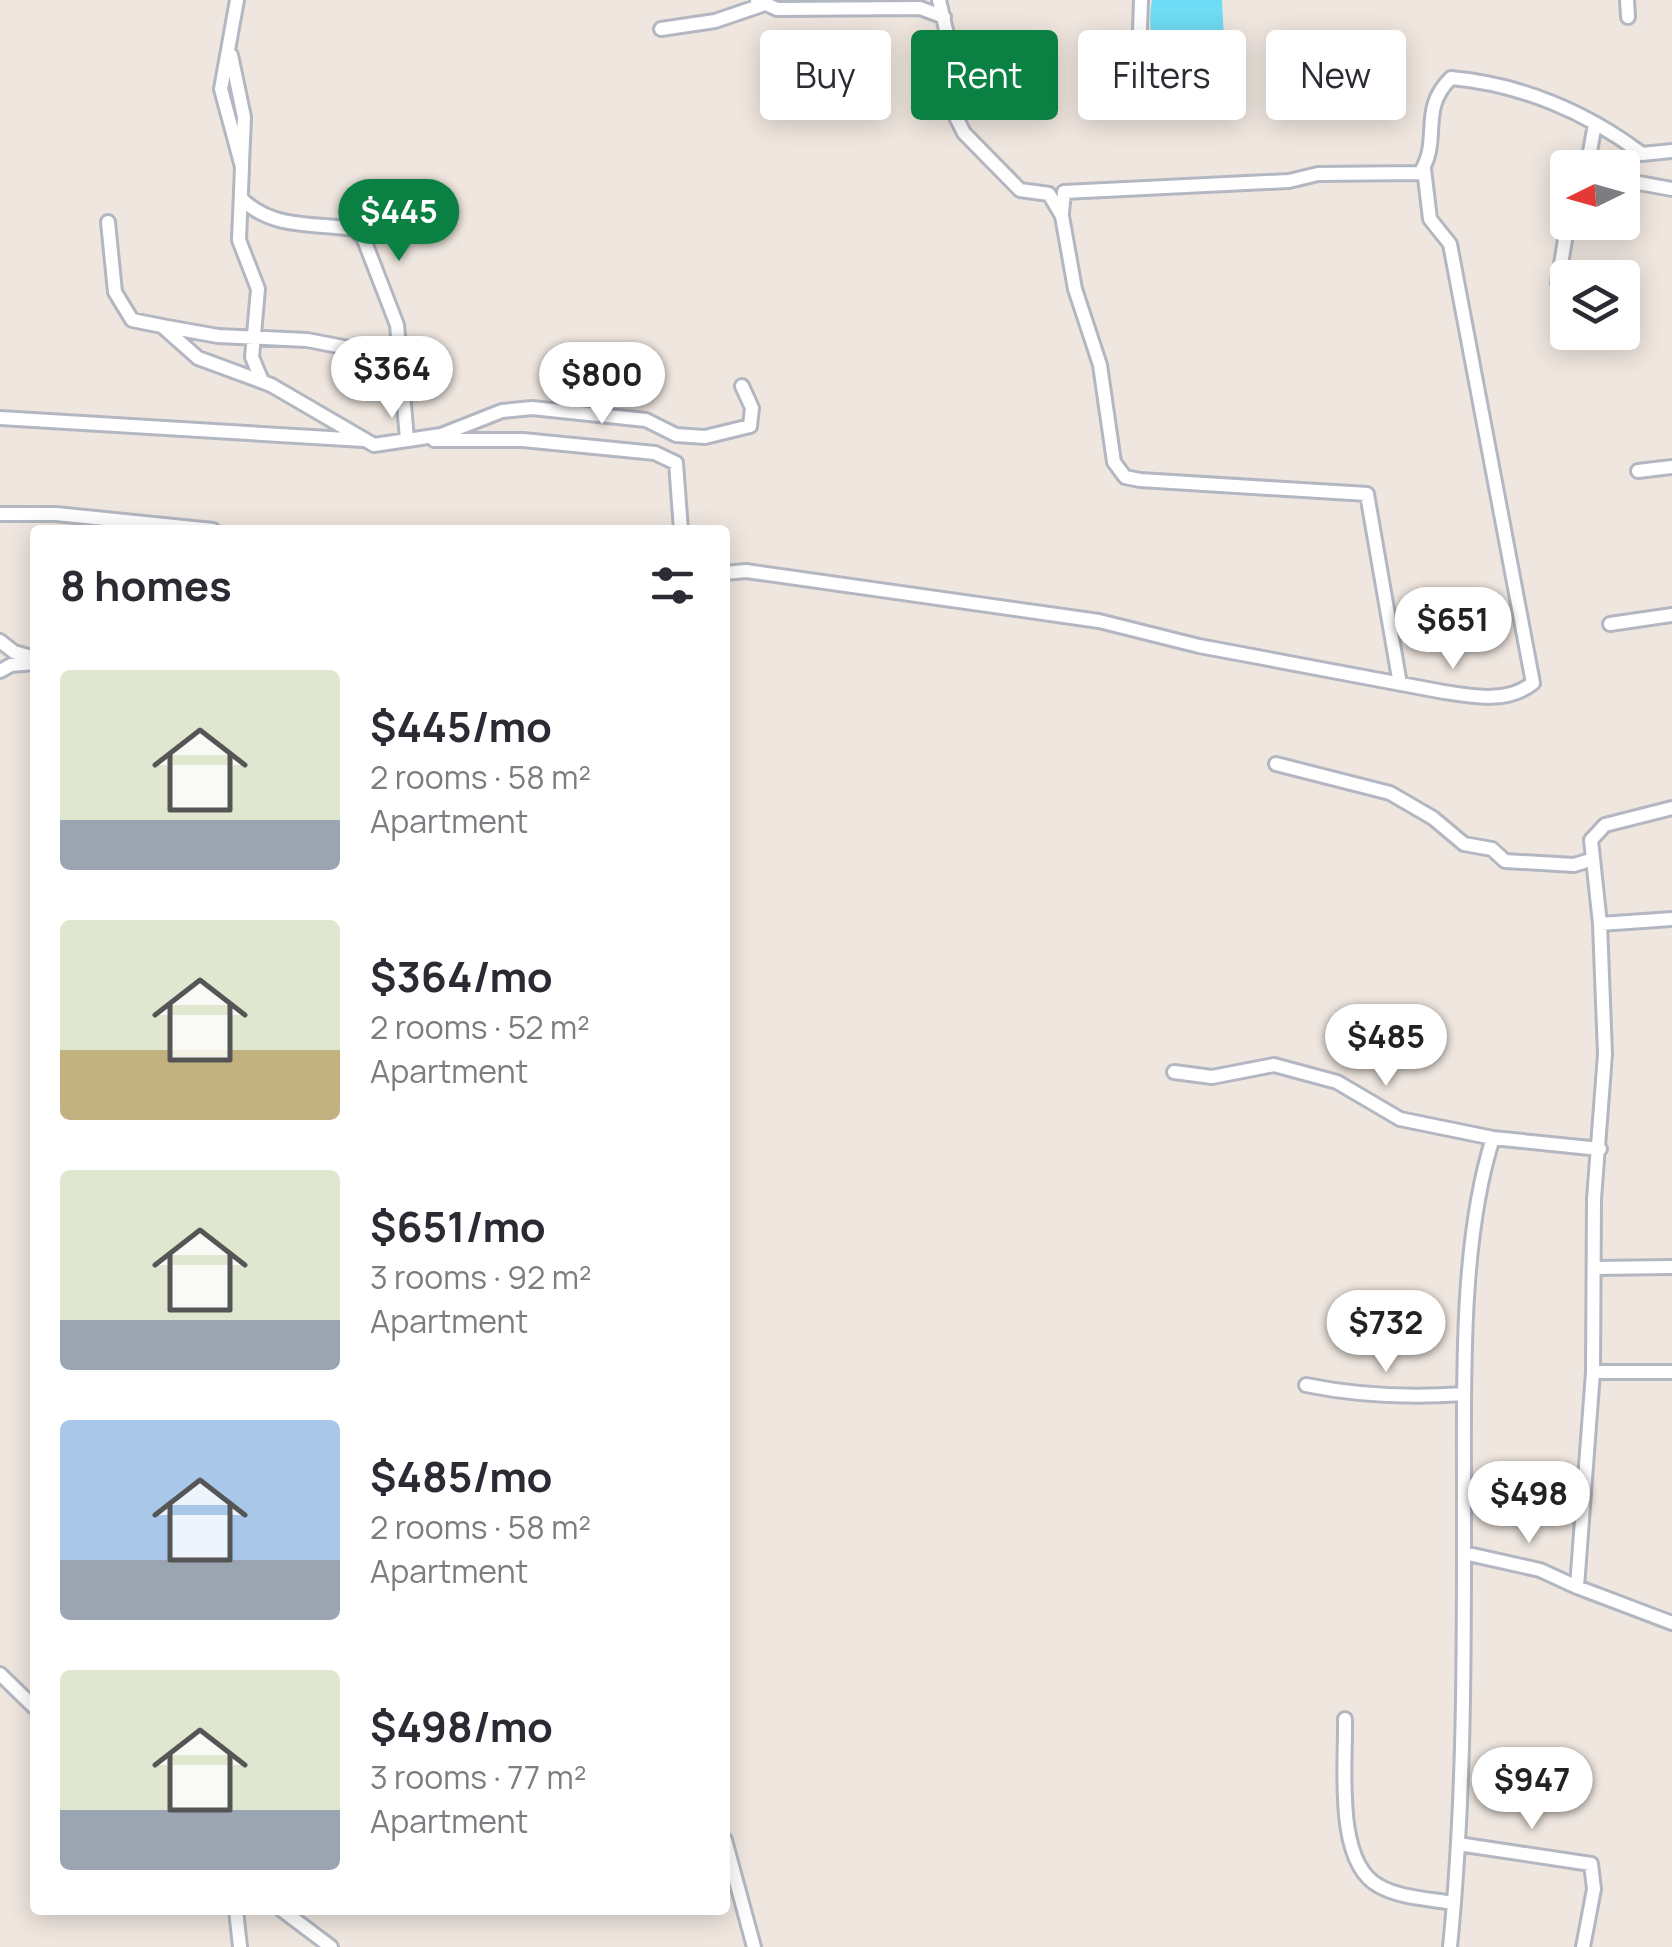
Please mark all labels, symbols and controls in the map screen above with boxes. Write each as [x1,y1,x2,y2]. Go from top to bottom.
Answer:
chip: Buy [760,30,891,120]
chip: Rent [911,30,1058,120]
chip: Filters [1078,30,1246,120]
chip: New [1266,30,1406,120]
north arrow [1550,150,1640,240]
map controls [1550,150,1640,350]
pin: $445 [340,179,458,264]
text: $445 [360,189,438,233]
button: layers [1550,260,1640,350]
pin: $364 [333,336,451,421]
pin: $800 [543,342,661,427]
text: $364 [353,346,431,390]
text: $800 [561,352,643,396]
text: 8 homes [60,556,232,614]
icon: filters [645,558,700,613]
pin: $651 [1394,587,1512,672]
text: $651 [1417,597,1489,641]
text: $445/mo [370,697,552,755]
icon: home [140,710,260,830]
text: 2 rooms · 58 m² [370,755,591,799]
text: Apartment [370,799,528,843]
text: $364/mo [370,947,553,1005]
icon: home [140,960,260,1080]
pin: $485 [1327,1004,1445,1089]
text: 2 rooms · 52 m² [370,1005,590,1049]
text: $485 [1347,1014,1425,1058]
text: Apartment [370,1049,528,1093]
text: $651/mo [370,1197,546,1255]
icon: home [140,1210,260,1330]
text: 3 rooms · 92 m² [370,1255,592,1299]
pin: $732 [1327,1290,1445,1375]
text: Apartment [370,1299,528,1343]
text: $732 [1349,1300,1423,1344]
text: $485/mo [370,1447,553,1505]
icon: home [140,1460,260,1580]
pin: $498 [1470,1461,1588,1546]
text: $498 [1490,1471,1568,1515]
text: 2 rooms · 58 m² [370,1505,591,1549]
text: Apartment [370,1549,528,1593]
text: $498/mo [370,1697,553,1755]
icon: home [140,1710,260,1830]
pin: $947 [1473,1747,1591,1832]
text: 3 rooms · 77 m² [370,1755,586,1799]
text: $947 [1494,1757,1570,1801]
text: Apartment [370,1799,528,1843]

